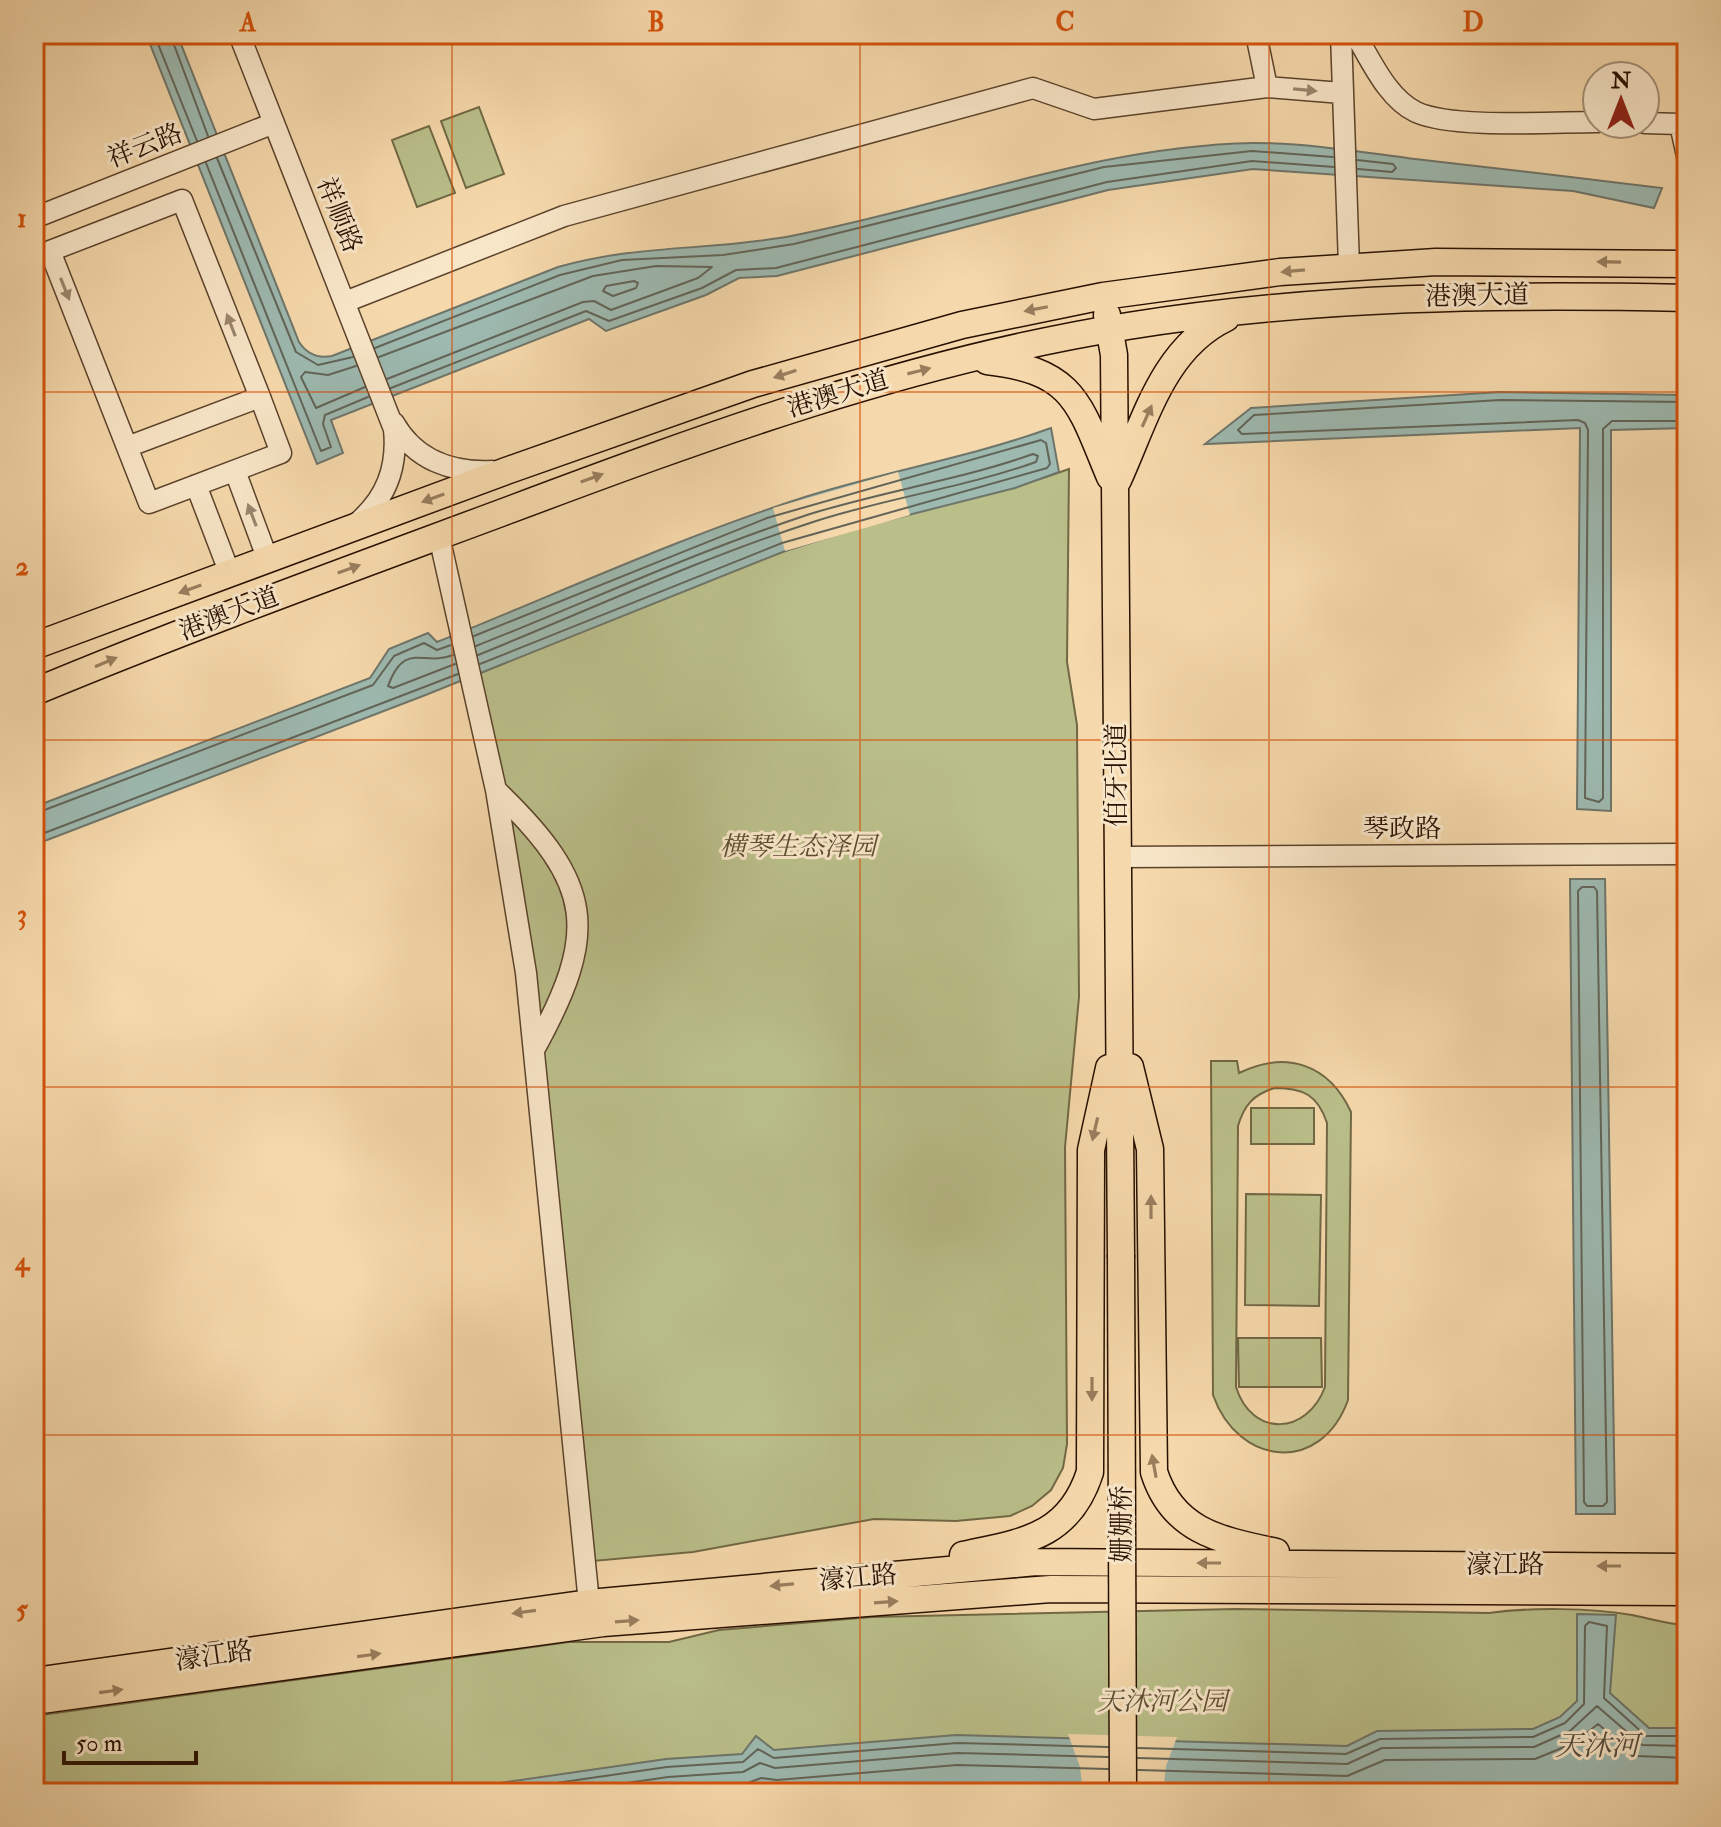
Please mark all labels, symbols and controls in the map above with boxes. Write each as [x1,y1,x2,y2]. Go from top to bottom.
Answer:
text: A [239,7,257,39]
text: B [647,7,665,39]
text: C [1055,7,1075,39]
text: D [1462,7,1484,39]
north arrow [1581,60,1661,140]
text: N [1610,67,1631,95]
one-way arrow [1293,84,1318,97]
street label: 祥云路 [103,117,187,175]
street label: 祥顺路 [310,173,368,257]
text: 1 [17,203,27,235]
one-way arrow [1596,256,1621,269]
one-way arrow [1280,265,1305,278]
one-way arrow [59,277,72,301]
street label: 港澳大道 [1425,279,1529,313]
one-way arrow [1024,303,1049,316]
one-way arrow [224,313,237,337]
street label: 港澳大道 [784,363,892,425]
one-way arrow [906,364,931,376]
one-way arrow [772,368,796,381]
one-way arrow [1140,404,1153,428]
one-way arrow [581,472,605,484]
one-way arrow [421,492,445,505]
one-way arrow [245,503,258,527]
text: 2 [15,551,29,583]
one-way arrow [337,563,361,575]
street label: 港澳大道 [175,580,283,648]
one-way arrow [178,584,202,596]
one-way arrow [94,656,118,669]
street label: 伯牙北道 [1101,723,1133,827]
street label: 琴政路 [1363,813,1441,845]
park label: 横琴生态泽园 [720,831,880,863]
text: 3 [17,899,27,931]
one-way arrow [1089,1117,1101,1142]
one-way arrow [1145,1194,1157,1219]
text: 4 [14,1246,31,1278]
one-way arrow [1086,1377,1098,1402]
one-way arrow [1147,1454,1159,1479]
street label: 姗姗桥 [1106,1485,1138,1563]
street label: 濠江路 [1466,1549,1544,1581]
one-way arrow [1196,1557,1221,1569]
street label: 濠江路 [818,1559,898,1597]
one-way arrow [1596,1560,1621,1572]
one-way arrow [769,1579,794,1592]
text: 5 [16,1594,28,1626]
one-way arrow [874,1595,899,1608]
one-way arrow [511,1606,536,1619]
one-way arrow [615,1614,640,1627]
street label: 濠江路 [173,1635,255,1677]
one-way arrow [357,1648,382,1661]
one-way arrow [99,1684,124,1697]
park label: 天沐河公园 [1097,1686,1231,1718]
scale bar [64,1715,196,1765]
text: 50 m [76,1728,123,1759]
water label: 天沐河 [1555,1729,1644,1764]

